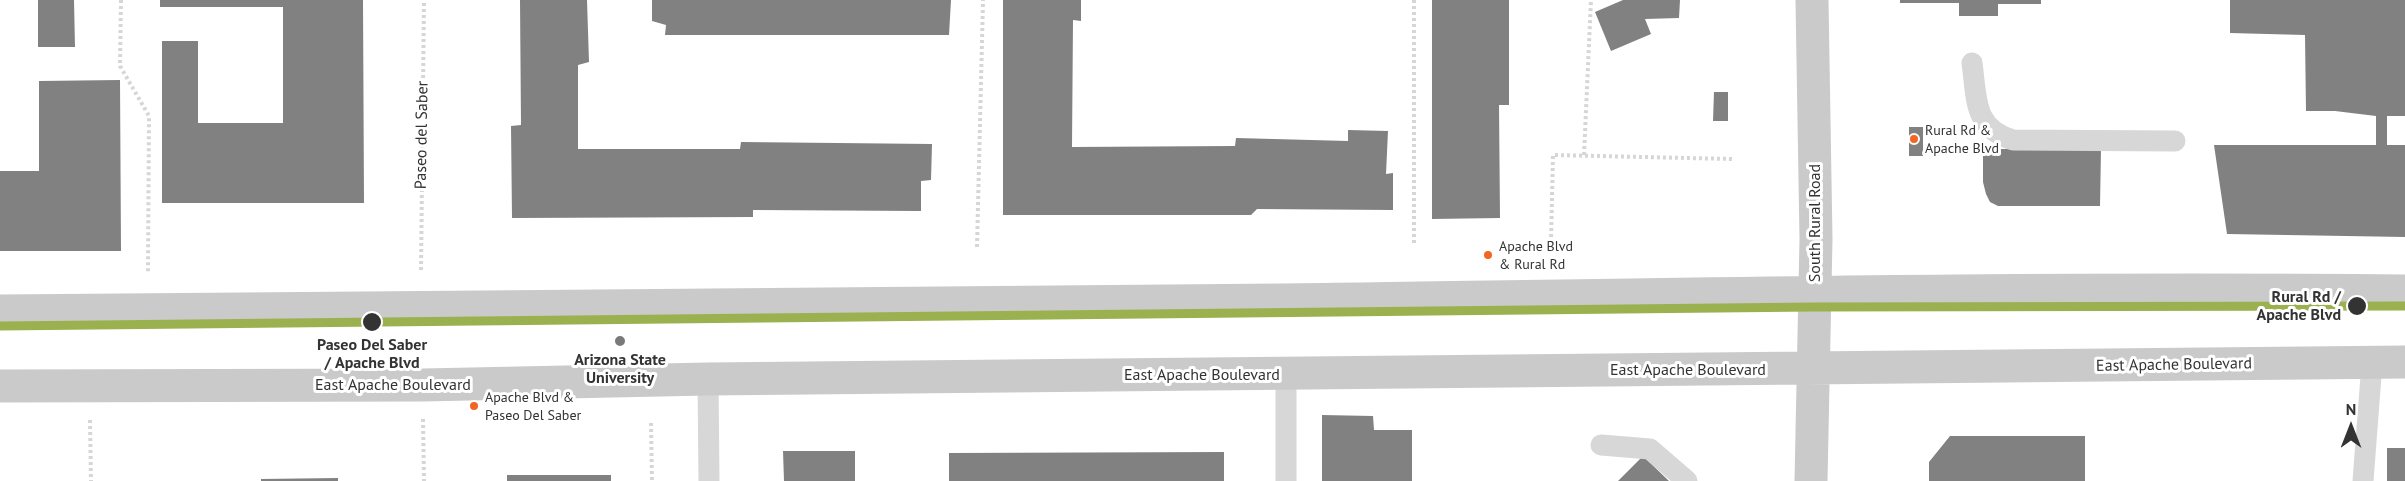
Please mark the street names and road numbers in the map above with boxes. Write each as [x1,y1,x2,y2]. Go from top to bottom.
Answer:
street label: Paseo del Saber [411,81,433,189]
street label: South Rural Road [1805,164,1825,282]
street label: East Apache Boulevard [2096,354,2252,376]
street label: East Apache Boulevard [1610,360,1766,380]
street label: East Apache Boulevard [1124,365,1280,385]
street label: East Apache Boulevard [315,375,471,395]

